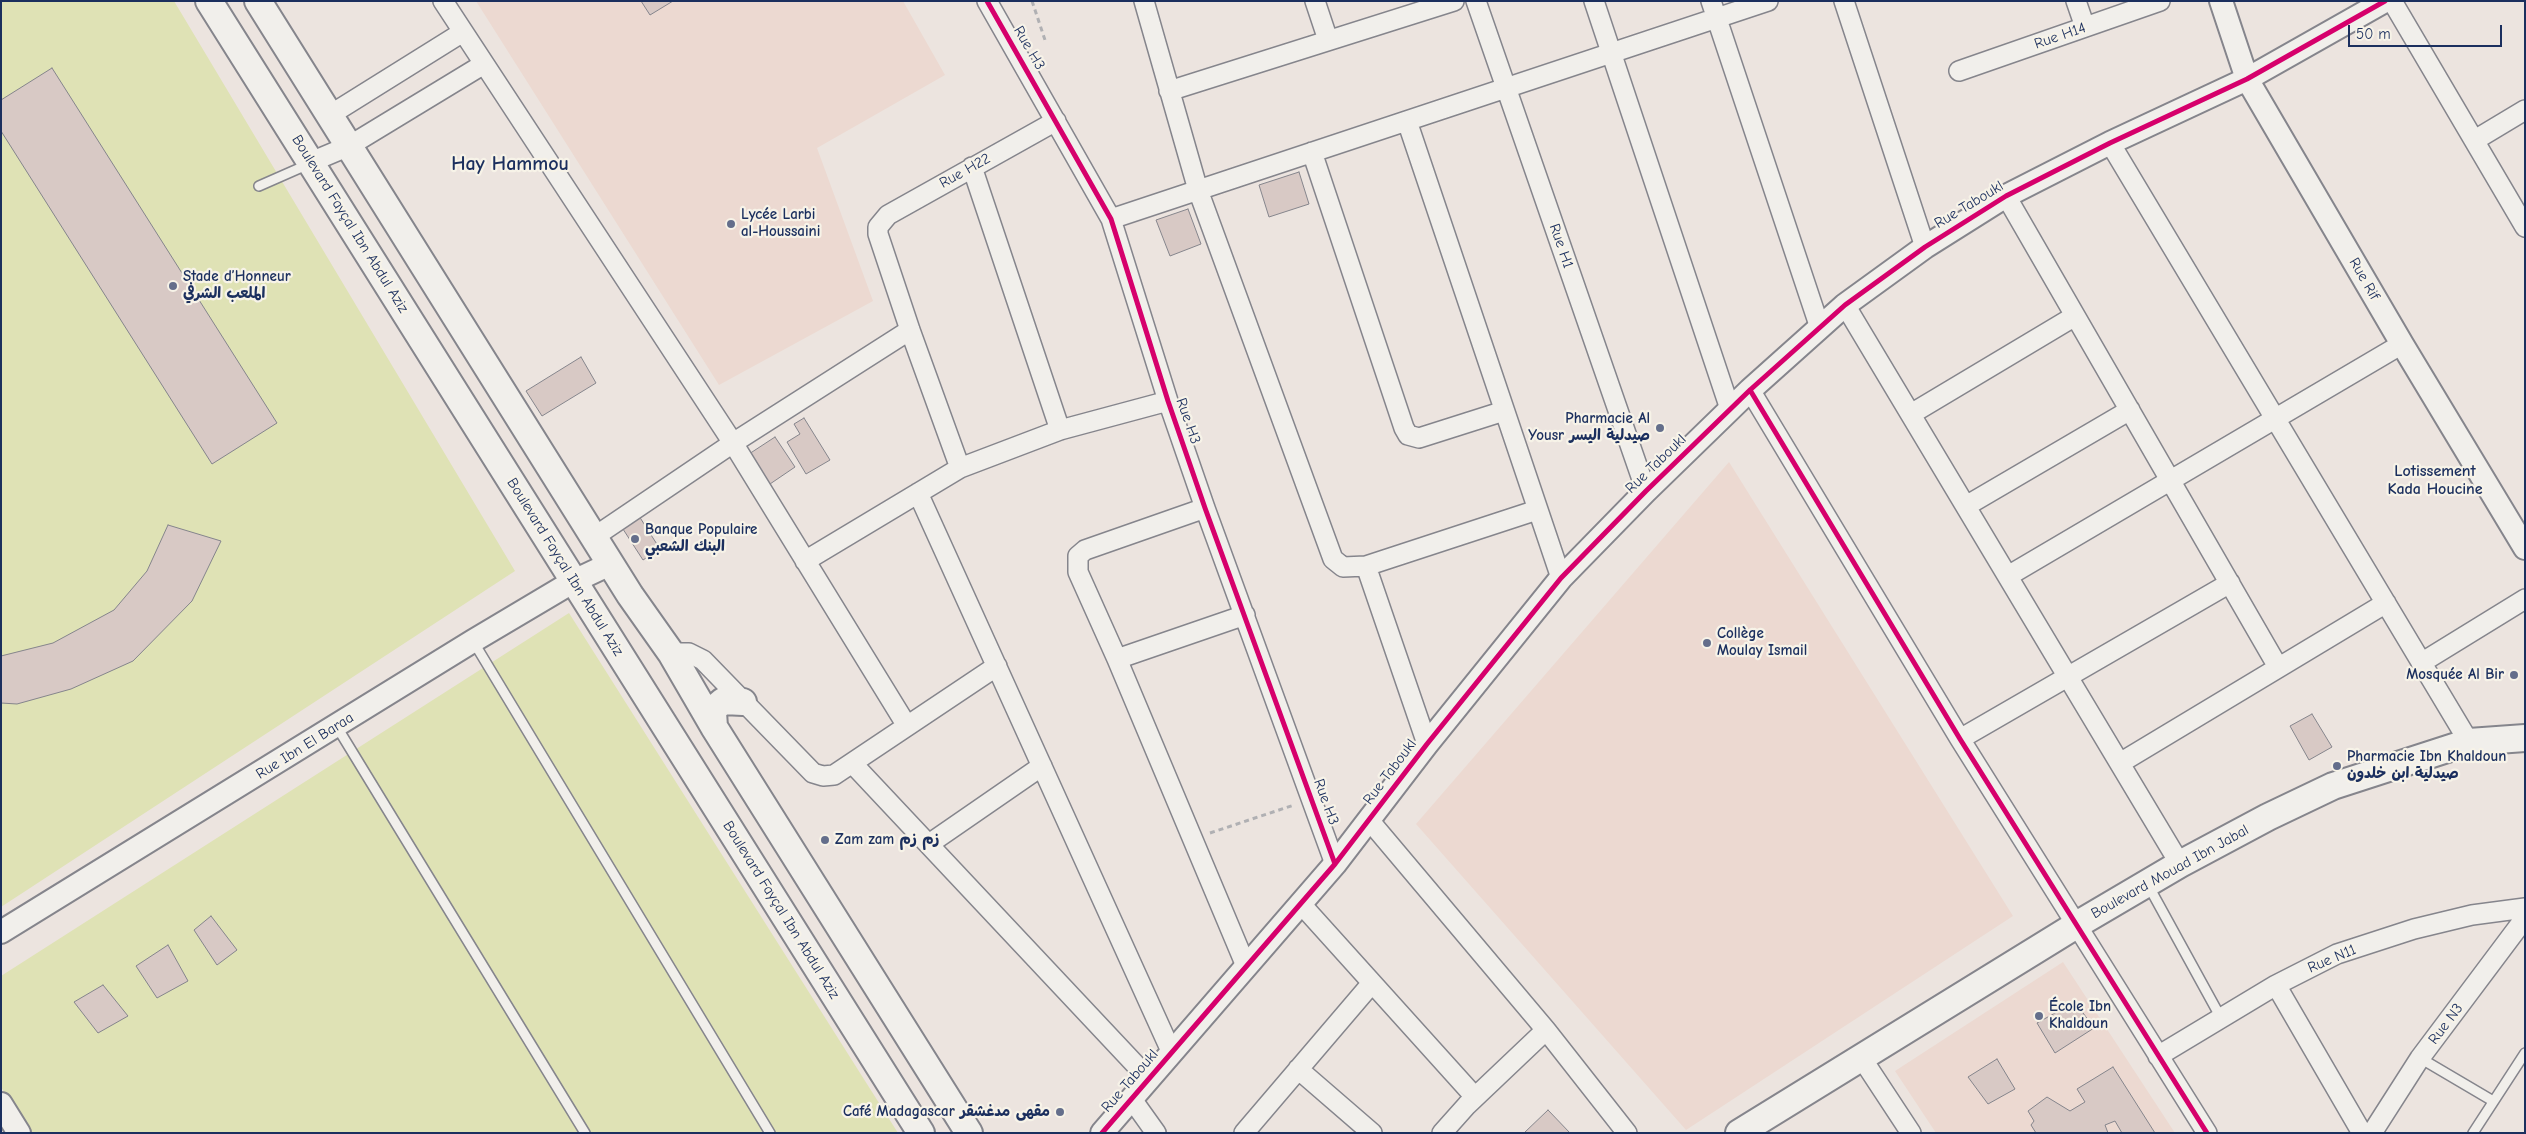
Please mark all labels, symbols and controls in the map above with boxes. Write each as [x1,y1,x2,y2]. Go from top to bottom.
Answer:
scale bar [2351,15,2505,47]
street label: Rue H14 [2032,19,2088,53]
street label: Rue H3 [1009,23,1049,73]
text: 50 m [2356,25,2391,43]
street label: Boulevard Fayçal Ibn Abdul Aziz [288,132,412,316]
street label: Rue H22 [936,150,994,192]
district label: Hay Hammou [451,152,569,176]
street label: Rue Taboukl [1931,177,2007,233]
place label: Lycée Larbi al-Houssaini [741,206,820,241]
marker: Lycée Larbi al-Houssaini [725,218,737,230]
street label: Rue H1 [1545,221,1577,271]
street label: Rue Rif [2345,255,2383,303]
place label: Stade d’Honneur الملعب الشرفي [183,268,291,303]
marker: Stade d’Honneur الملعب الشرفي [167,280,179,292]
street label: Rue H3 [1172,396,1204,446]
place label: Pharmacie Al Yousr صيدلية اليسر [1528,410,1650,445]
marker: Pharmacie Al Yousr صيدلية اليسر [1654,422,1666,434]
street label: Rue Taboukl [1622,431,1690,497]
district label: Lotissement Kada Houcine [2387,461,2483,499]
street label: Boulevard Fayçal Ibn Abdul Aziz [503,475,627,659]
place label: Banque Populaire البنك الشعبي [645,521,757,556]
marker: Banque Populaire البنك الشعبي [629,533,641,545]
place label: Collège Moulay Ismail [1717,625,1807,660]
marker: Collège Moulay Ismail [1701,637,1713,649]
place label: Mosquée Al Bir [2406,666,2504,684]
marker: Mosquée Al Bir [2508,669,2520,681]
street label: Rue Ibn El Baraa [253,709,357,783]
street label: Rue Taboukl [1359,736,1421,808]
place label: Pharmacie Ibn Khaldoun صيدلية ابن خلدون [2347,748,2506,783]
marker: Pharmacie Ibn Khaldoun صيدلية ابن خلدون [2331,760,2343,772]
street label: Rue H3 [1309,777,1343,827]
street label: Boulevard Fayçal Ibn Abdul Aziz [719,818,843,1002]
street label: Boulevard Mouad Ibn Jabal [2088,821,2252,923]
place label: Zam zam زم زم [835,831,939,849]
marker: Zam zam زم زم [819,834,831,846]
street label: Rue N11 [2305,941,2359,977]
place label: École Ibn Khaldoun [2049,998,2111,1033]
street label: Rue N3 [2425,1000,2467,1048]
marker: École Ibn Khaldoun [2033,1010,2045,1022]
street label: Rue Taboukl [1098,1046,1162,1116]
place label: Café Madagascar مقهى مدغشقر [843,1103,1050,1121]
marker: Café Madagascar مقهى مدغشقر [1054,1106,1066,1118]

